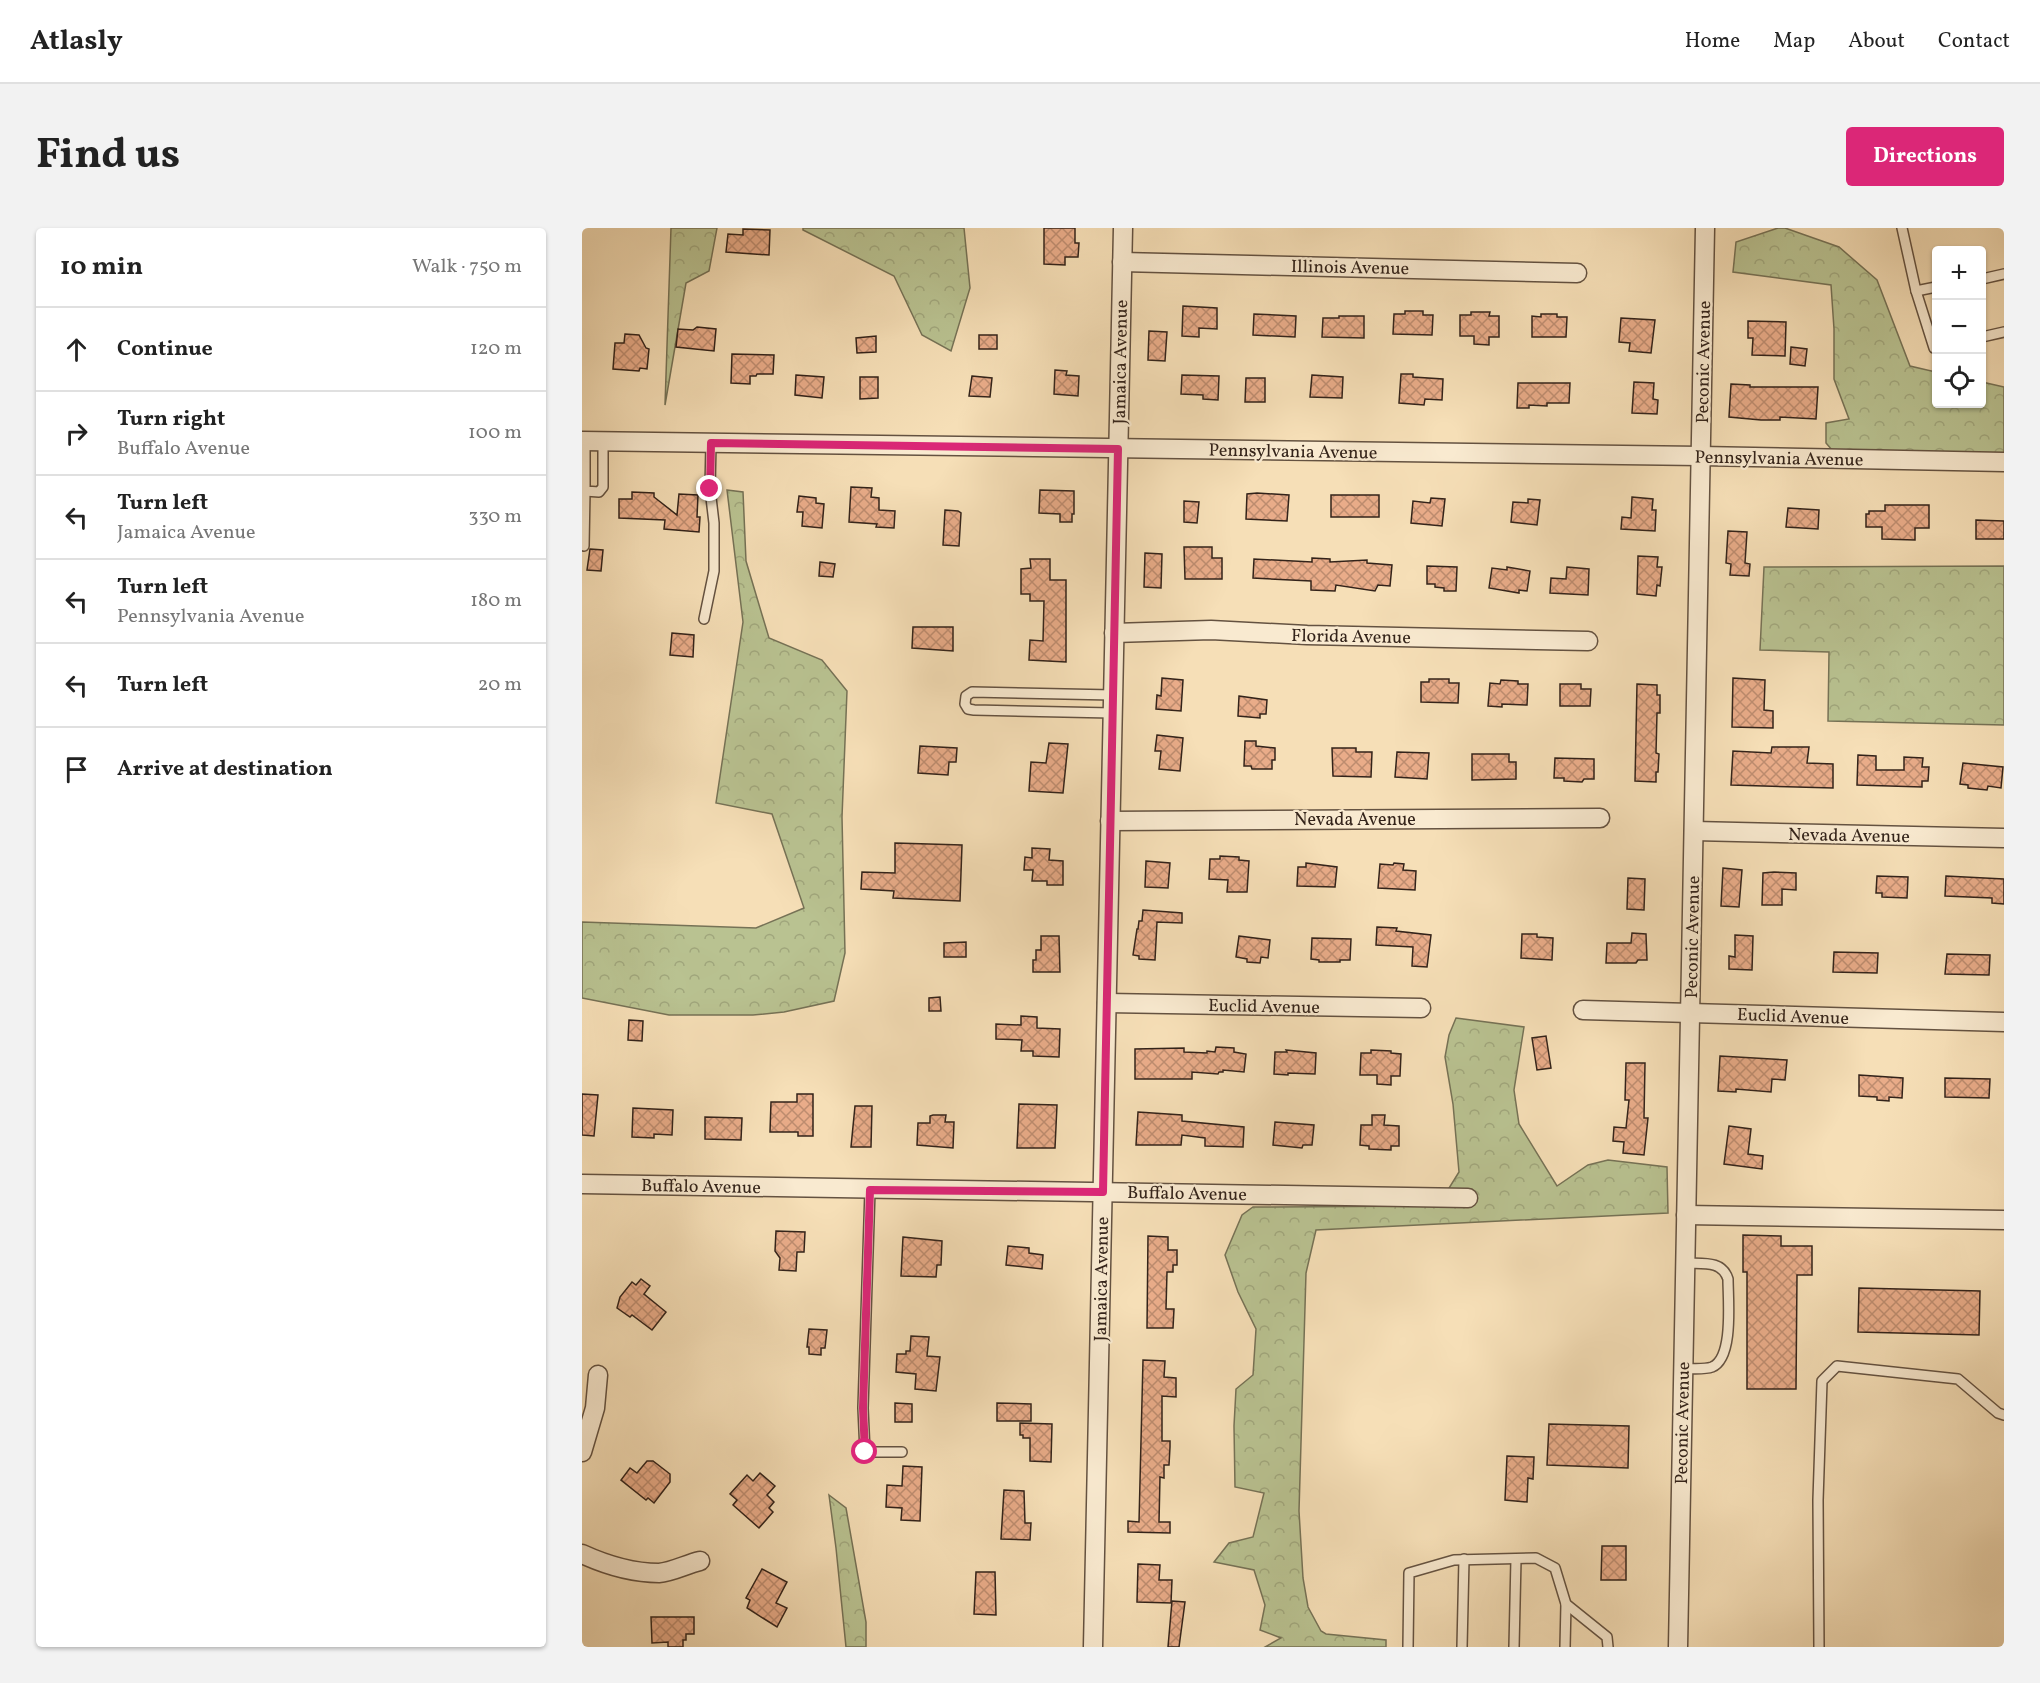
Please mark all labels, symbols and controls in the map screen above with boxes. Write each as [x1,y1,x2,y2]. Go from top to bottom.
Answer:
text: Atlasly [30,22,123,61]
text: Home [1685,27,1740,56]
text: Map [1773,27,1815,56]
text: About [1848,27,1905,56]
text: Contact [1938,27,2010,56]
text: Find us [36,127,180,186]
button: Directions [1846,127,2004,186]
map controls [1932,246,1986,408]
button: + [1932,246,1986,300]
text: 10 min [60,249,143,285]
text: Walk · 750 m [412,253,522,281]
street label: Illinois Avenue [1291,255,1409,282]
street label: Jamaica Avenue [1108,299,1135,425]
street label: Peconic Avenue [1691,300,1718,424]
button: − [1932,300,1986,354]
icon: ahead [60,333,93,366]
text: Continue [117,334,213,365]
text: 120 m [470,335,522,363]
button: locate [1932,354,1986,408]
text: Turn right [117,404,225,435]
icon: right [60,417,93,450]
text: 100 m [468,419,522,447]
text: Buffalo Avenue [117,435,250,463]
street label: Pennsylvania Avenue [1208,439,1378,466]
street label: Pennsylvania Avenue [1694,446,1864,473]
route end [696,475,722,501]
text: Turn left [117,488,208,519]
icon: left [60,501,93,534]
text: 330 m [468,503,522,531]
text: Jamaica Avenue [117,519,256,547]
text: Turn left [117,572,208,603]
icon: left [60,585,93,618]
text: 180 m [470,587,522,615]
text: Pennsylvania Avenue [117,603,304,631]
street label: Florida Avenue [1291,624,1411,651]
icon: left [60,669,93,702]
text: Turn left [117,670,208,701]
text: 20 m [478,671,522,699]
icon: arrive [60,753,93,786]
text: Arrive at destination [117,754,333,785]
street label: Nevada Avenue [1294,808,1416,833]
street label: Nevada Avenue [1788,823,1910,850]
street label: Peconic Avenue [1680,875,1707,999]
street label: Euclid Avenue [1208,994,1320,1021]
street label: Euclid Avenue [1737,1003,1849,1032]
street label: Buffalo Avenue [641,1174,761,1201]
street label: Buffalo Avenue [1127,1181,1247,1208]
street label: Jamaica Avenue [1089,1216,1116,1342]
street label: Peconic Avenue [1670,1361,1697,1485]
route start [851,1438,877,1464]

